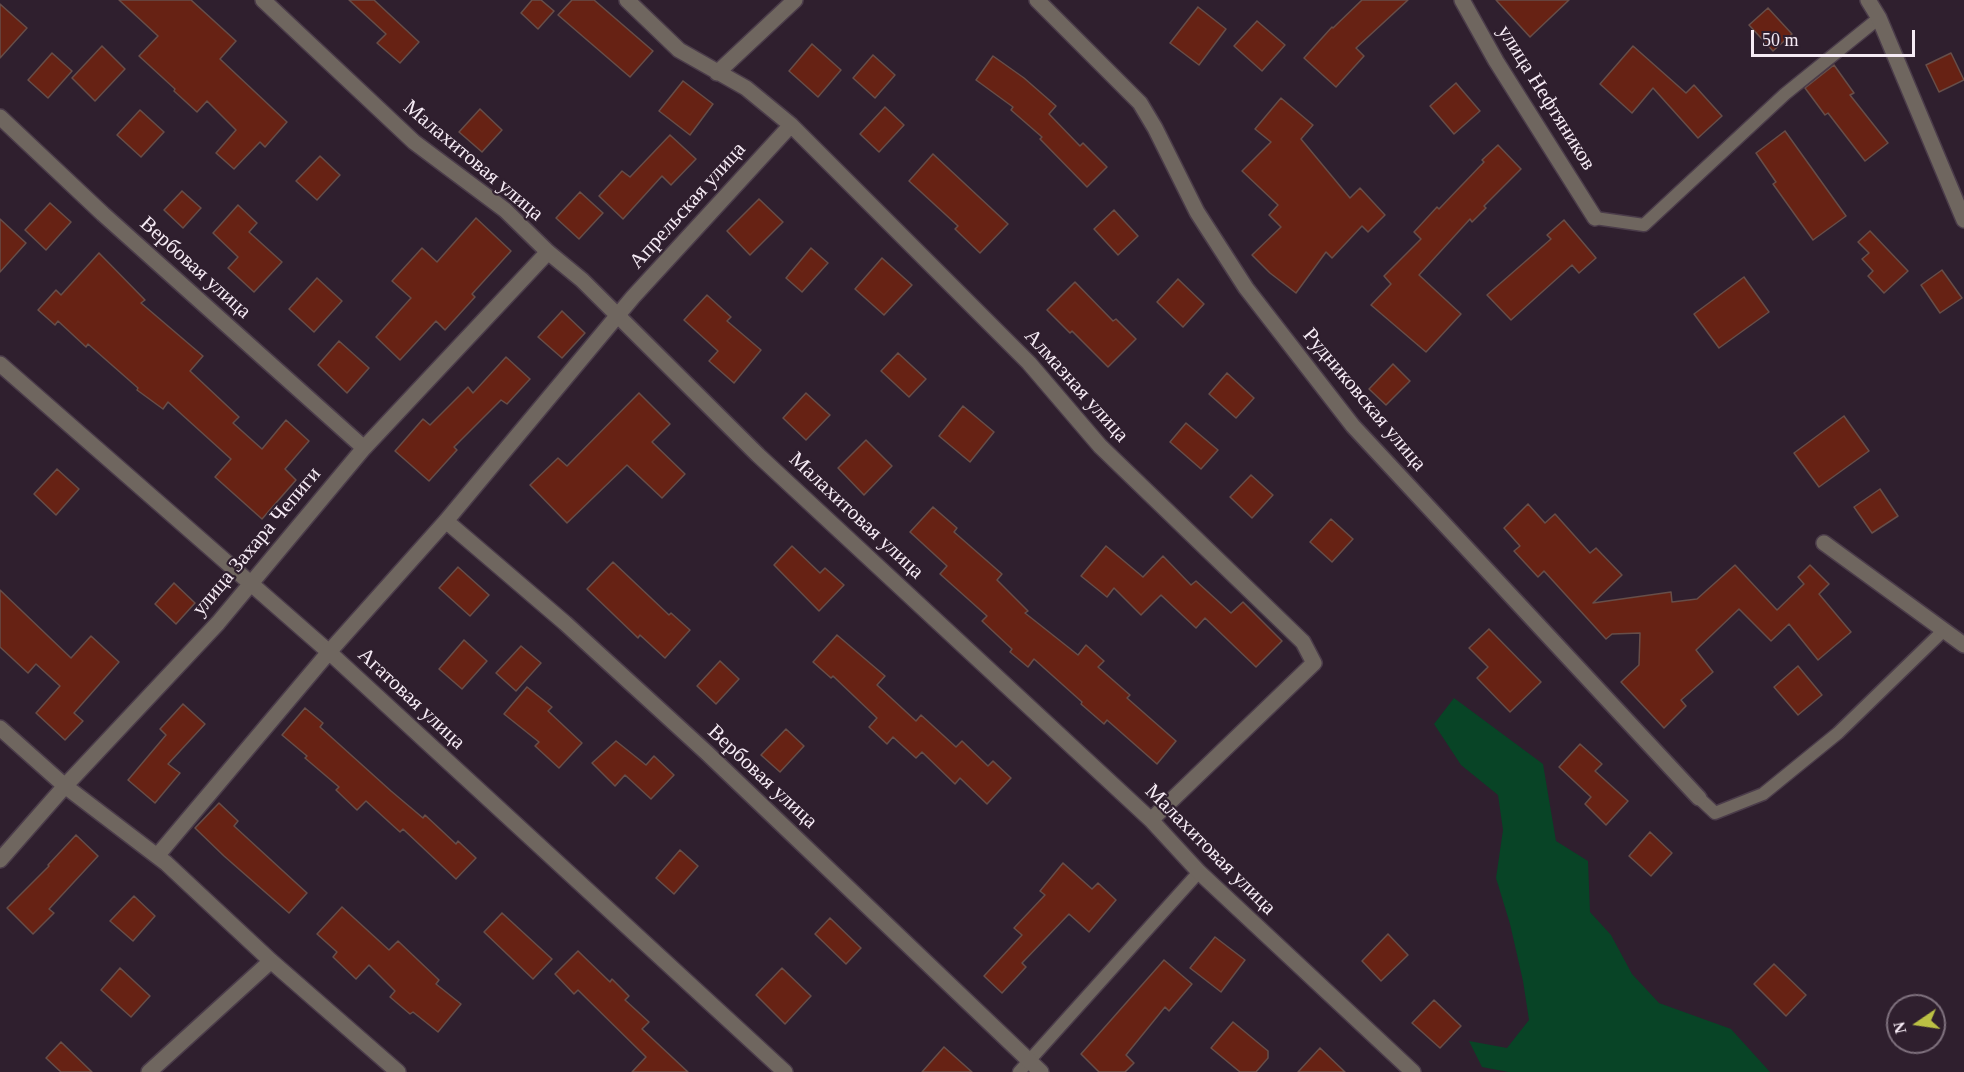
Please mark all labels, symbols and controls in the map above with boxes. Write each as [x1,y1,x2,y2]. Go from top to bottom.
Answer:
scale bar [1754,18,1918,56]
street label: улица Нефтяников [1491,21,1601,175]
text: 50 m [1762,30,1799,50]
street label: Малахитовая улица [398,95,548,227]
street label: Апрельская улица [625,138,751,274]
street label: Вербовая улица [134,212,256,324]
street label: Рудниковская улица [1297,323,1431,477]
street label: Алмазная улица [1019,324,1133,448]
street label: Малахитовая улица [783,447,929,585]
street label: улица Захара Чепиги [187,462,327,622]
street label: Агатовая улица [352,643,470,755]
street label: Вербовая улица [702,720,822,834]
street label: Малахитовая улица [1139,779,1281,921]
north arrow [1886,994,1946,1054]
text: N [1890,1020,1910,1035]

